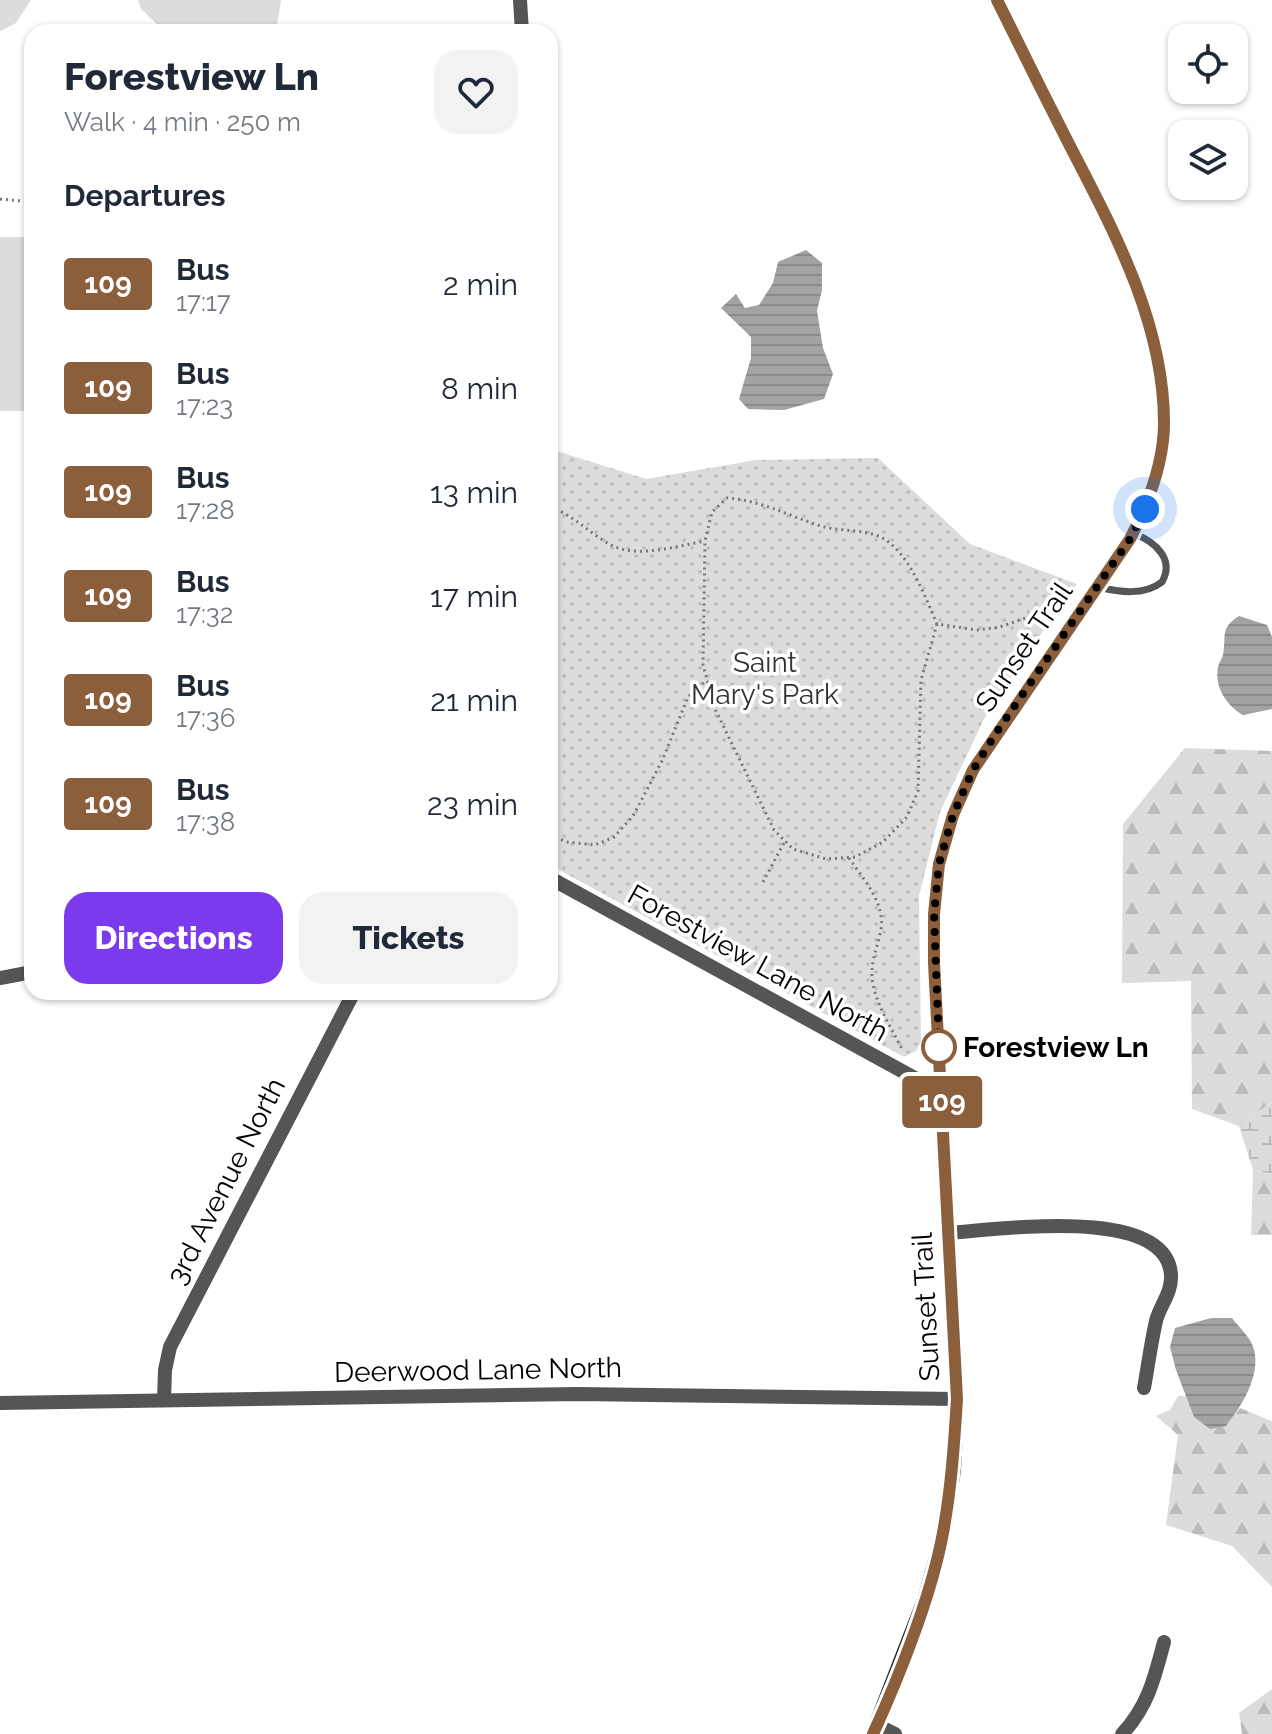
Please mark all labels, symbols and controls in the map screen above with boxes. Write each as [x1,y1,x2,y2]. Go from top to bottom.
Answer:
map controls [1168,24,1248,200]
button: locate [1168,24,1248,104]
button: heart [434,50,518,134]
text: Forestview Ln [64,54,319,99]
text: Walk · 4 min · 250 m [64,107,301,137]
button: layers [1168,120,1248,200]
text: Departures [64,178,226,213]
text: Bus [176,252,230,287]
text: 109 [84,267,132,300]
text: 2 min [443,267,518,302]
text: 17:17 [176,287,231,317]
text: Bus [176,356,230,391]
text: 109 [84,371,132,404]
text: 8 min [441,371,518,406]
text: 17:23 [176,391,233,421]
text: Bus [176,460,230,495]
text: 109 [84,475,132,508]
text: 13 min [430,475,518,510]
your location [1125,489,1165,529]
text: 17:28 [176,495,235,525]
text: Bus [176,564,230,599]
street label: Sunset Trail [969,576,1079,718]
text: 109 [84,579,132,612]
text: 17 min [430,579,518,614]
text: 17:32 [176,599,233,629]
park label: Saint Mary's Park [691,646,839,711]
text: Bus [176,668,230,703]
text: 109 [84,683,132,716]
text: 21 min [430,683,518,718]
text: 17:36 [176,703,235,733]
text: Bus [176,772,230,807]
text: 109 [84,787,132,820]
text: 23 min [427,787,518,822]
text: 17:38 [176,807,235,837]
street label: Forestview Lane North [622,878,894,1048]
button: Directions [64,892,283,984]
button: Tickets [299,892,518,984]
marker: Forestview Ln [922,1030,956,1064]
place label: Forestview Ln [963,1031,1149,1064]
street label: 3rd Avenue North [160,1072,292,1290]
line badge: 109 [896,1076,988,1128]
text: 109 [918,1085,966,1118]
street label: Sunset Trail [906,1231,946,1382]
street label: Deerwood Lane North [334,1351,622,1389]

